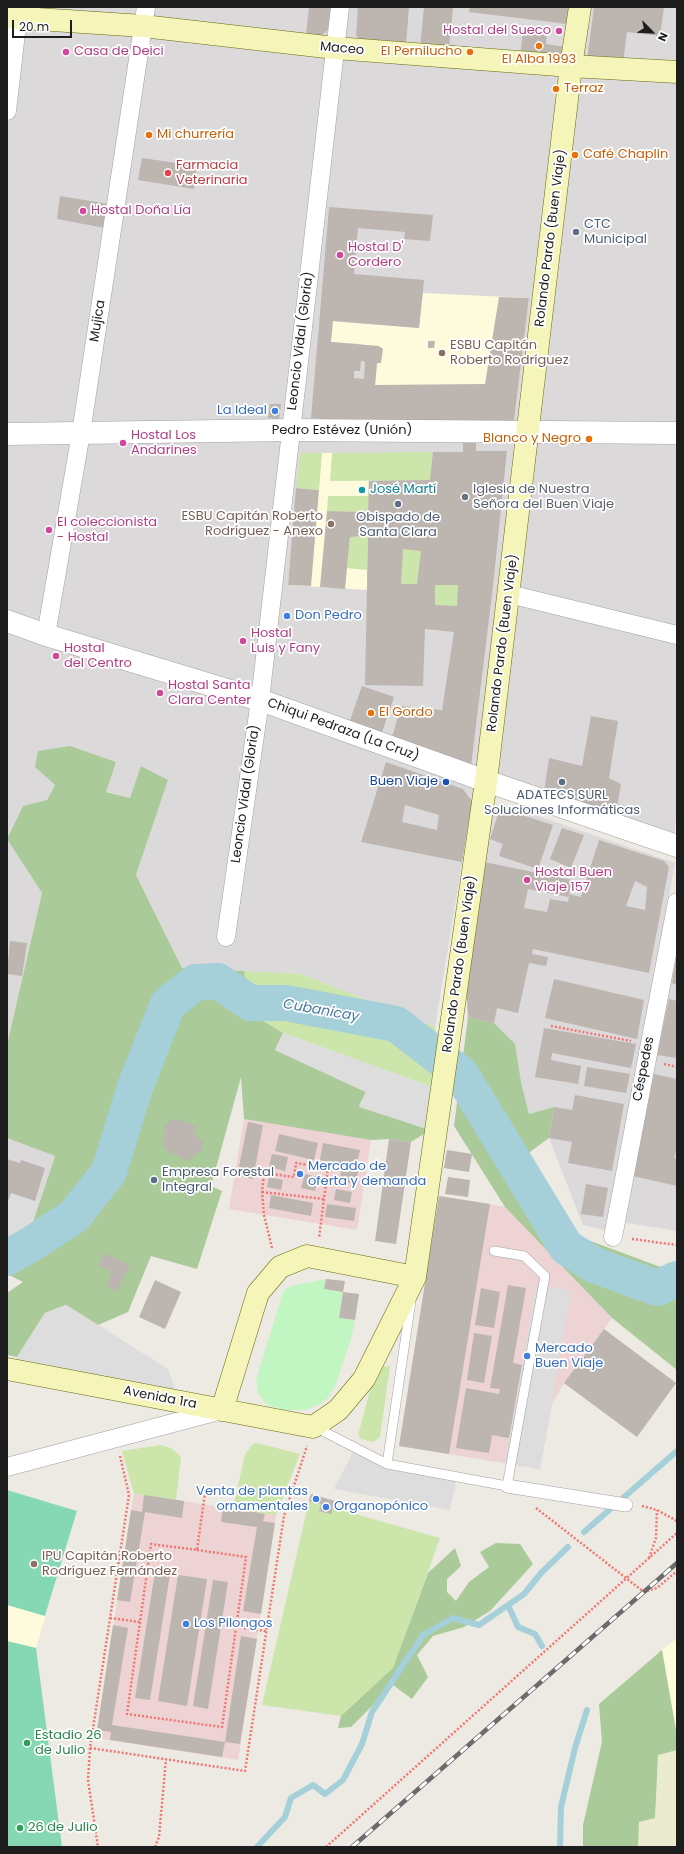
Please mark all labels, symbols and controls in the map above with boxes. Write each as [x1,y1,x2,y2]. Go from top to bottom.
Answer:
scale bar [14,12,74,38]
north arrow [632,12,672,52]
text: 20 m [19,18,49,35]
place label: Hostal del Sueco [443,23,551,39]
marker: Hostal del Sueco [554,26,564,36]
text: N [654,30,672,44]
street label: Maceo [319,39,365,59]
marker: El Alba 1993 [534,41,544,51]
place label: Casa de Deici [74,44,164,60]
place label: El Pernilucho [381,44,462,60]
marker: Casa de Deici [61,47,71,57]
marker: El Pernilucho [465,47,475,57]
place label: El Alba 1993 [502,52,576,68]
place label: Terraz [564,81,603,97]
marker: Terraz [551,84,561,94]
place label: Mi churrería [157,127,234,143]
marker: Mi churrería [144,130,154,140]
place label: Café Chaplin [583,147,668,163]
street label: Rolando Pardo (Buen Viaje) [532,148,570,328]
marker: Café Chaplin [570,150,580,160]
place label: Farmacia Veterinaria [176,158,248,189]
marker: Farmacia Veterinaria [163,168,173,178]
place label: Hostal Doña Lía [91,203,191,219]
marker: Hostal Doña Lía [78,206,88,216]
place label: CTC Municipal [584,217,647,248]
marker: CTC Municipal [571,227,581,237]
place label: Hostal D' Cordero [348,240,404,271]
marker: Hostal D' Cordero [335,250,345,260]
street label: Leoncio Vidal (Gloria) [285,271,317,411]
street label: Mujica [87,299,109,343]
place label: ESBU Capitán Roberto Rodríguez [450,338,569,369]
marker: ESBU Capitán Roberto Rodríguez [437,348,447,358]
place label: La Ideal [217,403,267,419]
marker: La Ideal [270,406,280,416]
street label: Pedro Estévez (Unión) [272,423,412,439]
place label: Hostal Los Andarines [131,428,197,459]
place label: Blanco y Negro [483,431,581,447]
marker: Blanco y Negro [584,434,594,444]
marker: Hostal Los Andarines [118,438,128,448]
place label: José Martí [370,482,436,498]
place label: Iglesia de Nuestra Señora del Buen Viaje [473,482,614,513]
marker: José Martí [357,485,367,495]
marker: Iglesia de Nuestra Señora del Buen Viaje [460,492,470,502]
marker: Obispado de Santa Clara [393,499,403,509]
place label: ESBU Capitán Roberto Rodríguez - Anexo [181,509,323,540]
place label: Obispado de Santa Clara [356,510,440,541]
place label: El coleccionista - Hostal [57,515,157,546]
marker: ESBU Capitán Roberto Rodríguez - Anexo [326,519,336,529]
marker: El coleccionista - Hostal [44,525,54,535]
street label: Rolando Pardo (Buen Viaje) [484,553,522,733]
place label: Don Pedro [295,608,362,624]
marker: Don Pedro [282,611,292,621]
place label: Hostal Luis y Fany [251,626,320,657]
marker: Hostal Luis y Fany [238,636,248,646]
place label: Hostal del Centro [64,641,132,672]
marker: Hostal del Centro [51,651,61,661]
place label: Hostal Santa Clara Center [168,678,251,709]
marker: Hostal Santa Clara Center [155,688,165,698]
street label: Chiqui Pedraza (La Cruz) [265,695,421,765]
place label: El Gordo [379,705,433,721]
marker: El Gordo [366,708,376,718]
street label: Leoncio Vidal (Gloria) [229,724,263,864]
place label: Buen Viaje [370,774,438,790]
marker: Buen Viaje [441,777,451,787]
marker: ADATECS SURL Soluciones Informáticas [557,777,567,787]
place label: ADATECS SURL Soluciones Informáticas [484,788,640,819]
place label: Hostal Buen Viaje 157 [535,865,612,896]
street label: Rolando Pardo (Buen Viaje) [440,874,480,1054]
marker: Hostal Buen Viaje 157 [522,875,532,885]
water label: Cubanicay [282,996,360,1026]
street label: Céspedes [630,1035,658,1103]
place label: Mercado de oferta y demanda [308,1159,426,1190]
place label: Empresa Forestal Integral [162,1165,274,1196]
marker: Mercado de oferta y demanda [295,1169,305,1179]
marker: Empresa Forestal Integral [149,1175,159,1185]
place label: Mercado Buen Viaje [535,1341,603,1372]
marker: Mercado Buen Viaje [522,1351,532,1361]
street label: Avenida 1ra [122,1383,198,1413]
place label: Venta de plantas ornamentales [196,1484,308,1515]
marker: Venta de plantas ornamentales [311,1494,321,1504]
place label: Organopónico [334,1499,428,1515]
marker: Organopónico [321,1502,331,1512]
place label: IPU Capitán Roberto Rodríguez Fernández [42,1549,177,1580]
marker: IPU Capitán Roberto Rodríguez Fernández [29,1559,39,1569]
place label: Los Pilongos [194,1616,273,1632]
marker: Los Pilongos [181,1619,191,1629]
place label: Estadio 26 de Julio [35,1728,101,1759]
marker: Estadio 26 de Julio [22,1738,32,1748]
place label: 26 de Julio [28,1820,97,1836]
marker: 26 de Julio [15,1823,25,1833]

